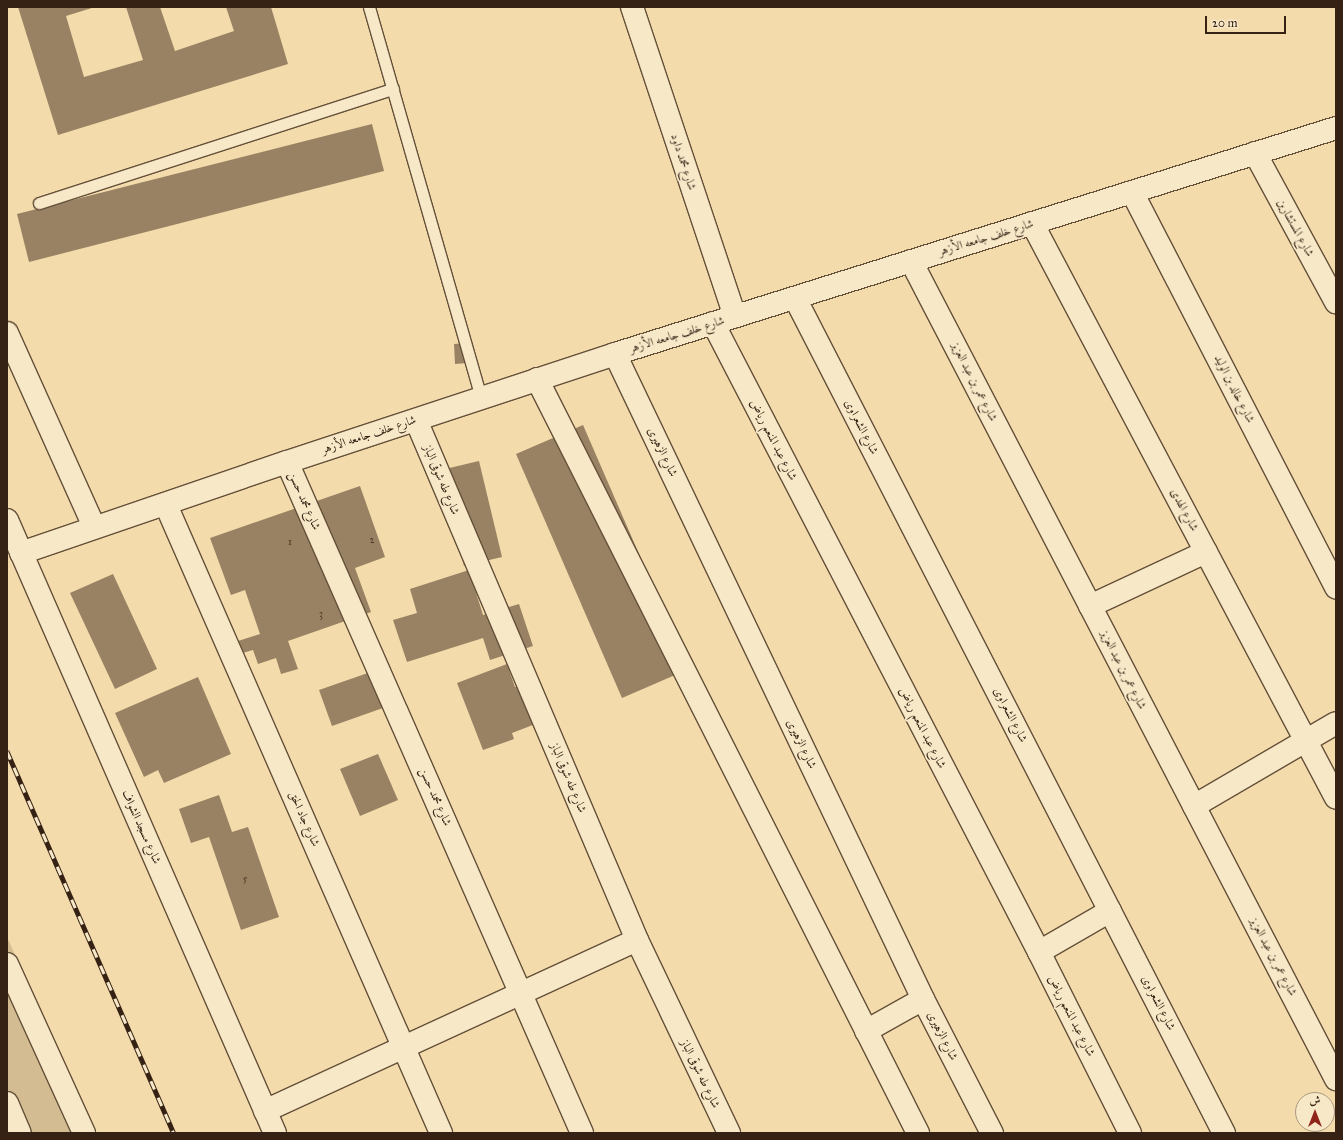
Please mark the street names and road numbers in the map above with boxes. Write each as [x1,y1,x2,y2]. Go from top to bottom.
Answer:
street label: شارع محمد داود [667,132,699,192]
street label: شارع المستشارين [1273,197,1317,259]
street label: شارع خلف جامعه الأزهر [937,217,1035,259]
street label: شارع خلف جامعه الأزهر [628,314,726,356]
street label: شارع عمر بن عبد العزيز [948,340,1000,424]
street label: شارع خالد بن الوليد [1211,352,1257,426]
street label: شارع عبد المنعم رياض [746,397,800,483]
street label: شارع الشعراوى [841,397,881,457]
street label: شارع خلف جامعه الأزهر [320,413,418,457]
street label: شارع الزهيرى [644,425,680,479]
street label: شارع طه شوقى الباز [420,443,462,517]
street label: شارع محمد حسن [285,470,323,532]
street label: شارع الهدى [1167,486,1201,534]
street label: شارع عمر بن عبد العزيز [1097,628,1149,712]
street label: شارع عبد المنعم رياض [895,685,949,771]
street label: شارع الشعراوى [990,685,1030,745]
street label: شارع الزهيرى [783,717,819,771]
street label: شارع طه شوقى الباز [547,741,589,815]
street label: شارع محمد حسن [416,766,454,828]
street label: شارع مسجد الشواف [118,788,164,866]
street label: شارع جاد الحق [285,789,323,849]
street label: شارع عمر بن عبد العزيز [1246,915,1300,999]
street label: شارع عبد المنعم رياض [1044,973,1098,1059]
street label: شارع الشعراوى [1138,973,1178,1033]
street label: شارع الزهيرى [923,1009,961,1063]
street label: شارع طه شوقى الباز [677,1037,723,1111]

